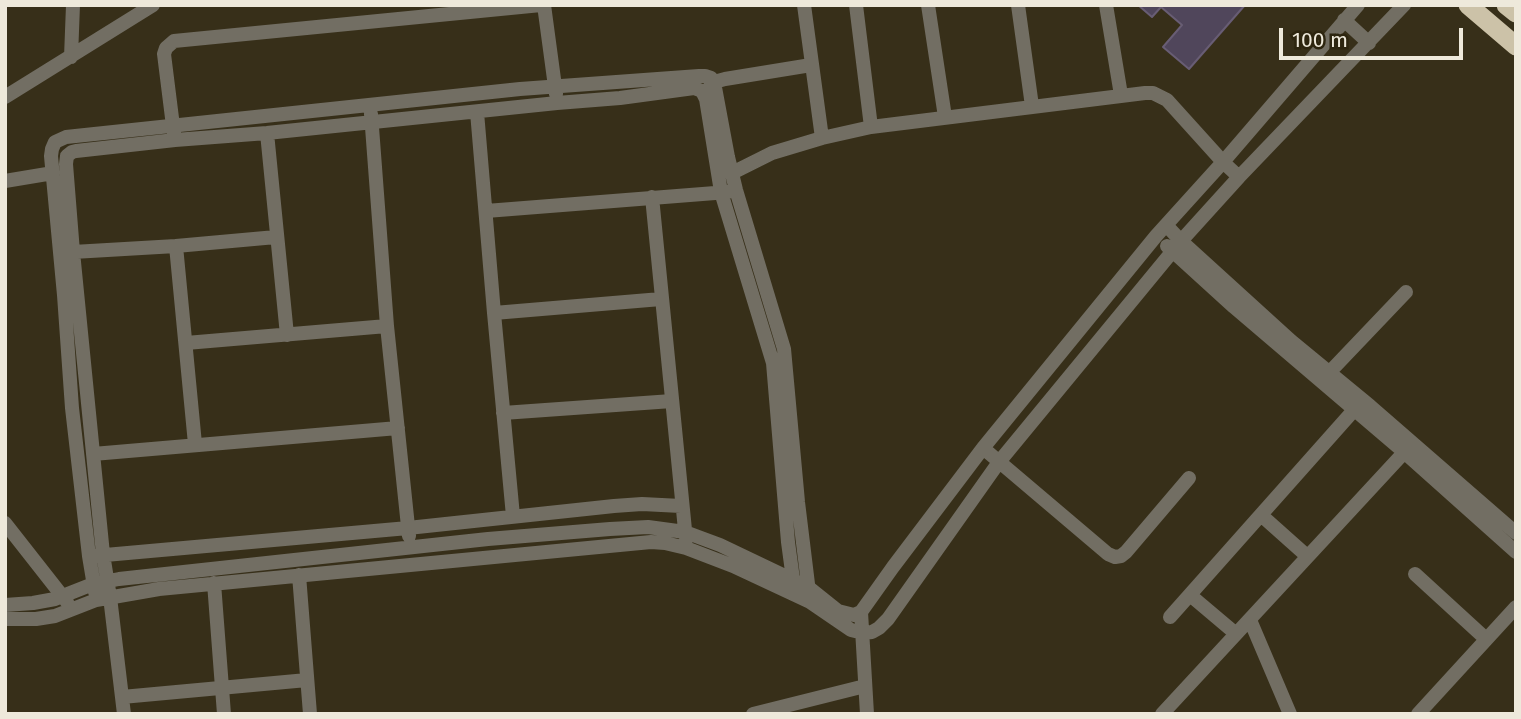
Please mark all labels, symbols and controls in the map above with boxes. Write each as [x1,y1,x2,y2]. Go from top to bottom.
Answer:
scale bar [1283,14,1467,58]
text: 100 m [1292,27,1348,53]

